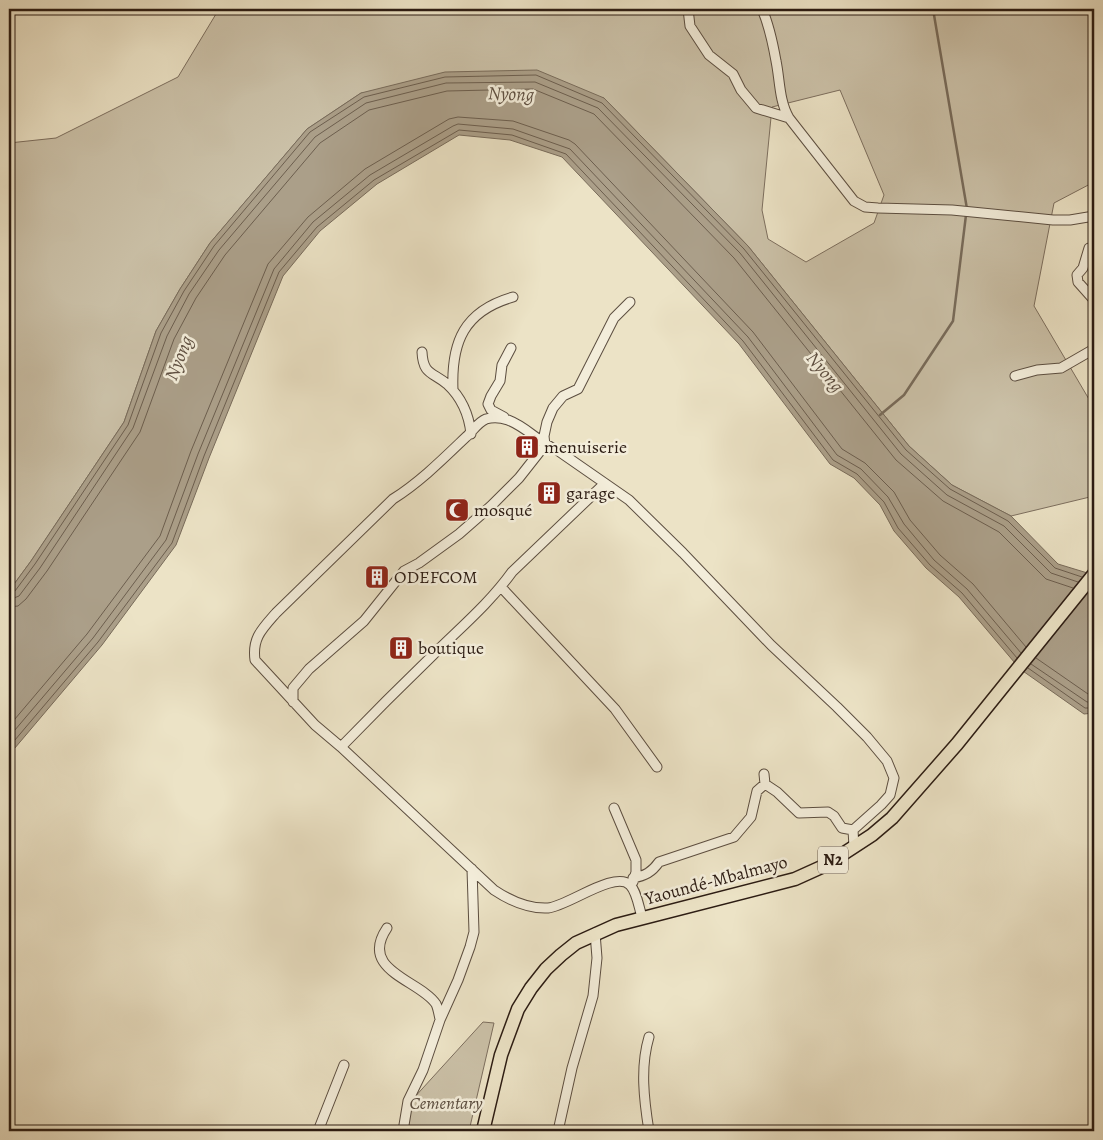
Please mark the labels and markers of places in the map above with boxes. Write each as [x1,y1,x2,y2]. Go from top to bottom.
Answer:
building icon: menuiserie [514,434,540,460]
place label: menuiserie [544,435,627,459]
building icon: garage [536,480,562,506]
place label: garage [566,481,615,505]
mosque icon: mosqué [444,497,470,523]
place label: mosqué [474,498,532,522]
building icon: ODEFCOM [364,564,390,590]
place label: ODEFCOM [394,565,478,589]
building icon: boutique [388,635,414,661]
place label: boutique [418,636,484,660]

